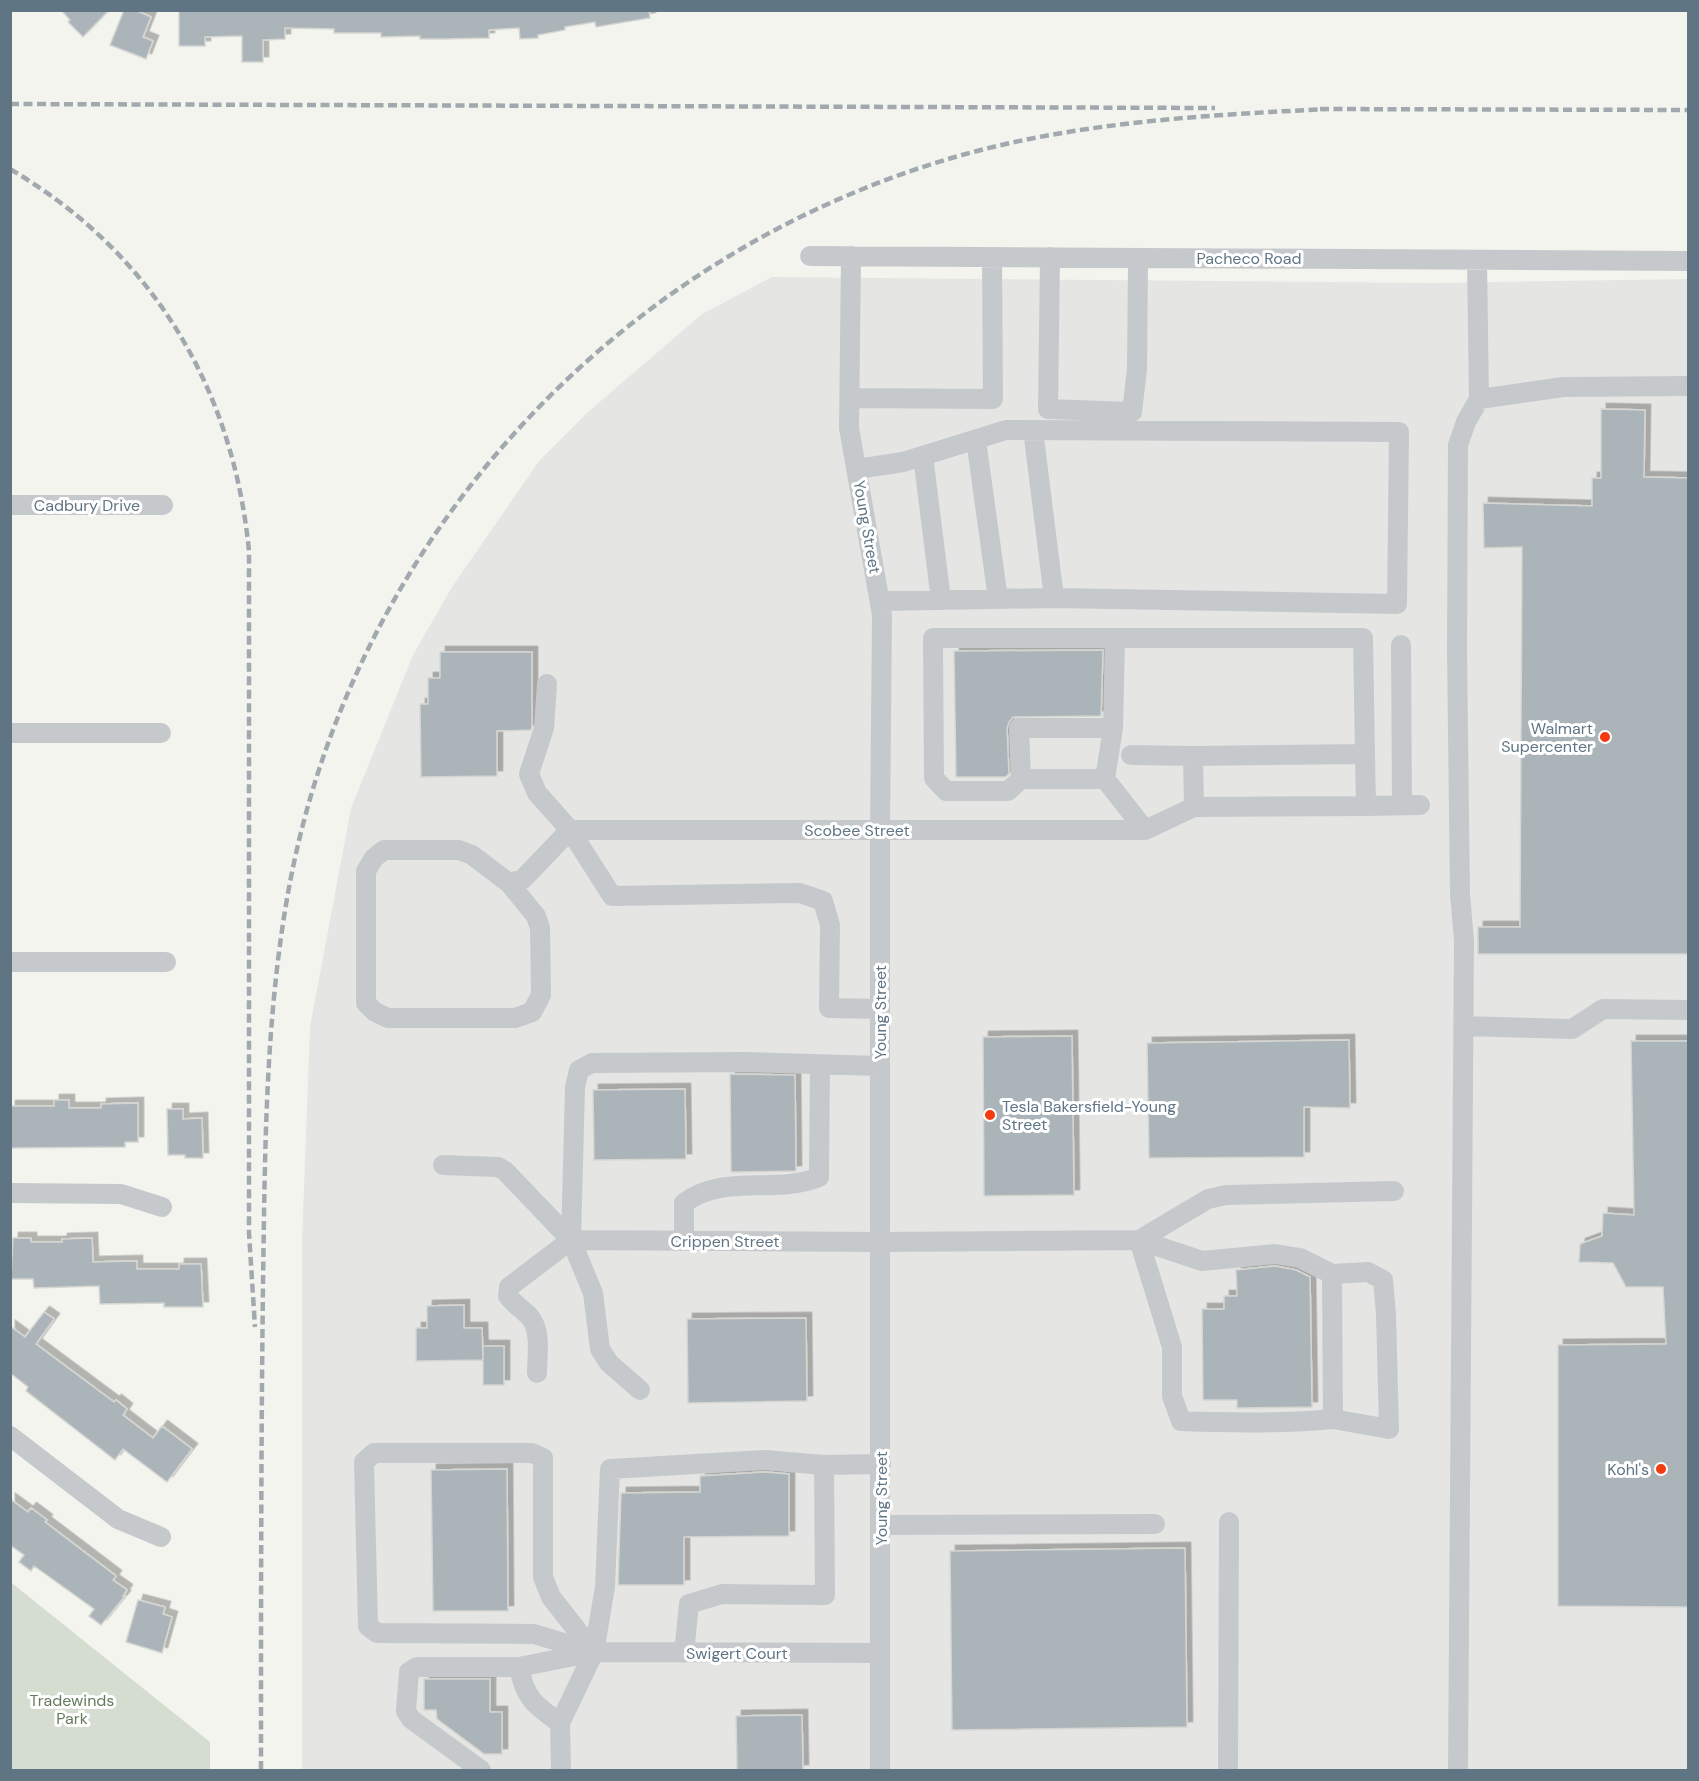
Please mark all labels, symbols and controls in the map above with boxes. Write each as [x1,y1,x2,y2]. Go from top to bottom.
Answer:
street label: Pacheco Road [1196,248,1302,269]
street label: Young Street [848,479,886,575]
street label: Cadbury Drive [34,495,140,516]
place label: Walmart Supercenter [1501,718,1593,757]
marker: Walmart Supercenter [1598,730,1612,744]
street label: Scobee Street [804,820,910,841]
street label: Young Street [870,965,891,1059]
place label: Tesla Bakersfield-Young Street [1002,1096,1176,1135]
marker: Tesla Bakersfield-Young Street [983,1108,997,1122]
street label: Crippen Street [670,1231,780,1252]
street label: Young Street [871,1451,892,1545]
place label: Kohl's [1607,1459,1649,1480]
marker: Kohl's [1654,1462,1668,1476]
street label: Swigert Court [686,1643,788,1664]
park label: Tradewinds Park [30,1690,114,1729]

